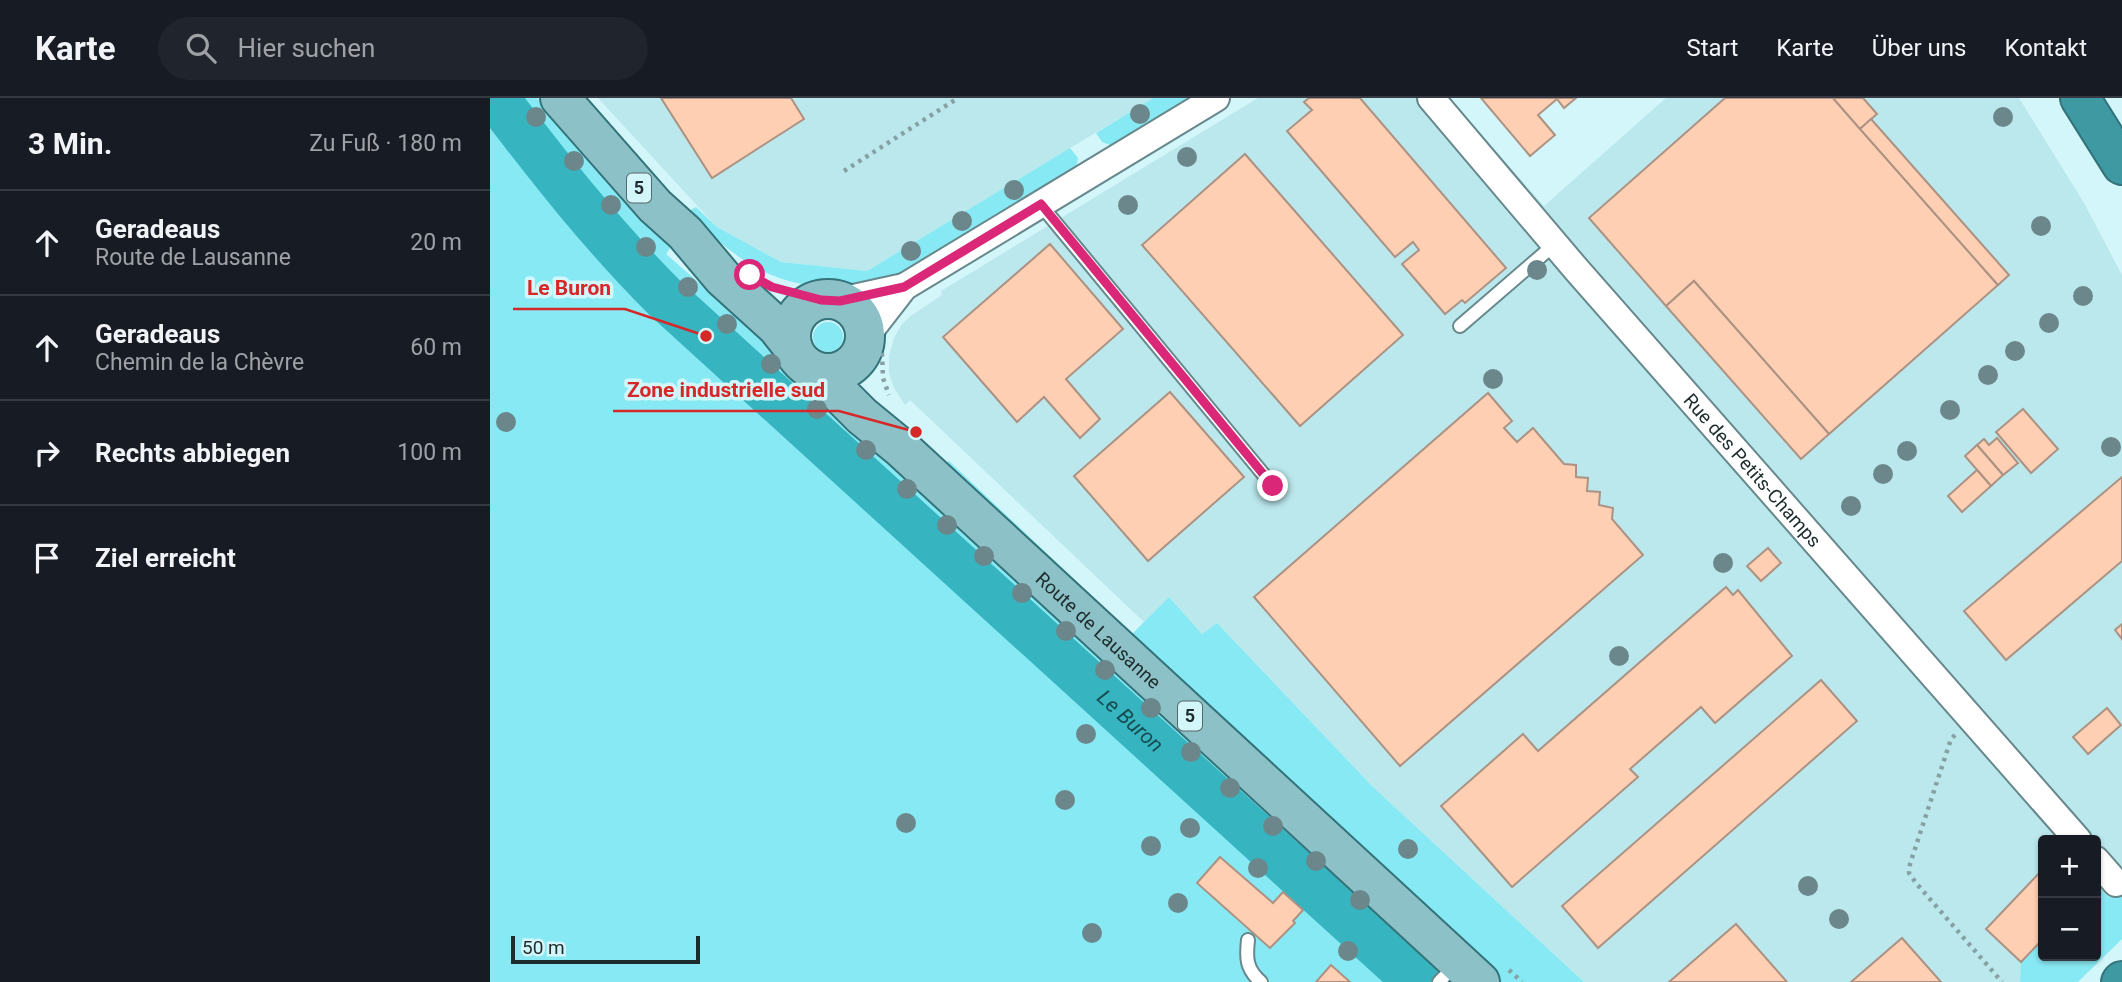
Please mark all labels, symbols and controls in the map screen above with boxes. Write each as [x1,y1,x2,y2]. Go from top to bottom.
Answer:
search box [158,17,648,80]
text: Karte [35,29,116,68]
icon: search [182,29,220,67]
text: Hier suchen [238,33,375,63]
text: Start [1687,34,1738,62]
text: Karte [1776,34,1834,62]
text: Über uns [1872,34,1966,62]
text: Kontakt [2004,34,2087,62]
text: 3 Min. [28,126,112,161]
text: Zu Fuß · 180 m [309,130,462,157]
road number: 5 [627,174,651,202]
text: Geradeaus [95,214,220,244]
icon: ahead [28,224,66,262]
text: 20 m [410,229,462,256]
text: Route de Lausanne [95,244,291,271]
route start [734,259,765,290]
callout: Le Buron [513,267,625,309]
text: Le Buron [527,276,611,300]
text: Geradeaus [95,319,220,349]
icon: ahead [28,329,66,367]
text: 60 m [410,334,462,361]
text: Chemin de la Chèvre [95,349,304,376]
callout: Zone industrielle sud [613,369,839,411]
text: Zone industrielle sud [627,378,825,402]
street label: Rue des Petits-Champs [1679,389,1826,552]
icon: right [28,434,66,472]
text: Rechts abbiegen [95,438,290,468]
text: 100 m [397,439,462,466]
route end [1257,470,1288,501]
icon: arrive [28,539,66,577]
text: Ziel erreicht [95,543,236,573]
street label: Route de Lausanne [1031,567,1166,694]
water label: Le Buron [1092,685,1168,757]
road number: 5 [1178,702,1202,730]
map controls [2038,835,2101,961]
button: + [2038,835,2101,898]
button: − [2038,898,2101,961]
scale bar [511,933,700,965]
text: 50 m [522,936,565,959]

